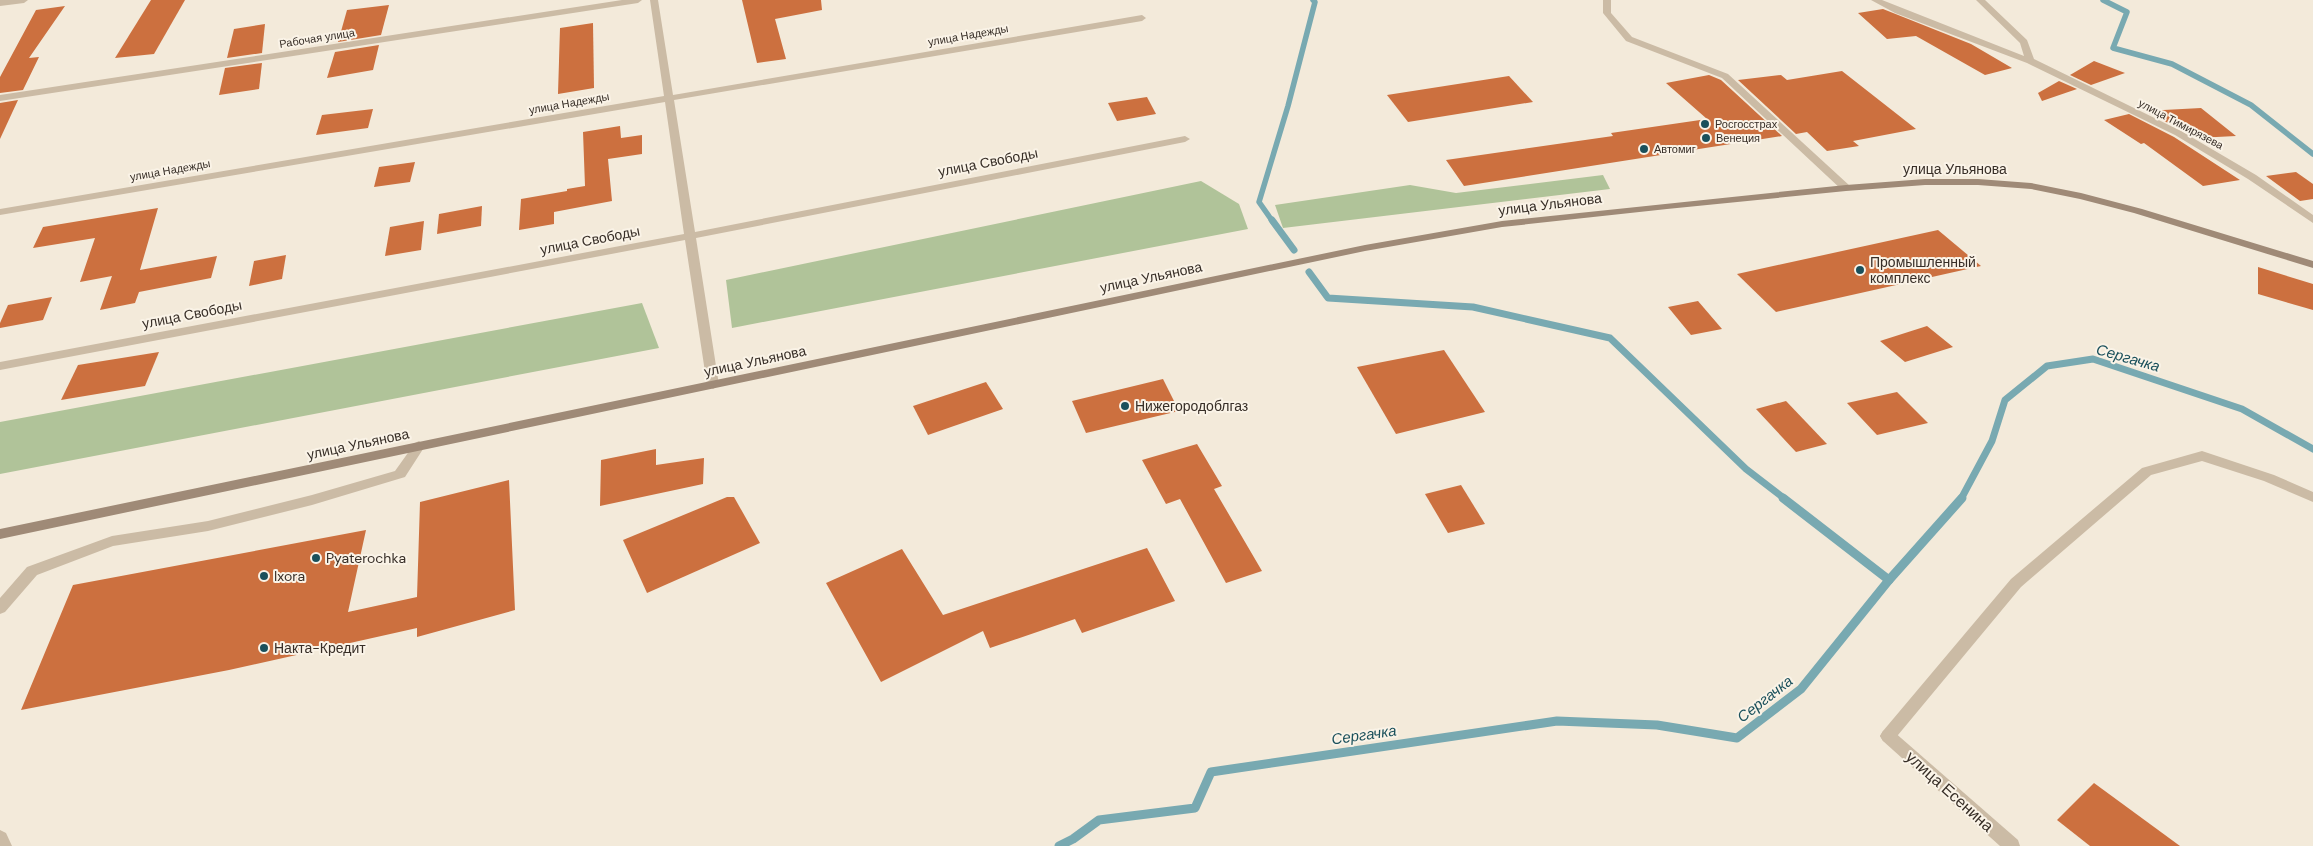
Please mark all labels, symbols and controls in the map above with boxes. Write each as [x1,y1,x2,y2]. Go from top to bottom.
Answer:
street label: улица Надежды [927,21,1009,49]
street label: Рабочая улица [278,25,357,51]
street label: улица Надежды [528,89,610,117]
street label: улица Тимирязева [2136,96,2227,153]
place label: Росгосстрах [1715,117,1778,131]
marker: Росгосстрах [1699,118,1711,130]
place label: Венеция [1716,131,1760,145]
marker: Венеция [1700,132,1712,144]
place label: Автомиг [1654,142,1696,156]
marker: Автомиг [1638,143,1650,155]
street label: улица Свободы [937,144,1039,180]
street label: улица Надежды [129,156,211,184]
street label: улица Ульянова [1903,160,2007,178]
street label: улица Ульянова [1497,189,1603,219]
street label: улица Свободы [539,222,641,258]
place label: Промышленный комплекс [1870,253,1976,287]
street label: улица Ульянова [1098,257,1204,297]
marker: Промышленный комплекс [1854,264,1866,276]
street label: улица Свободы [141,296,243,332]
water label: Сергачка [2094,339,2162,377]
street label: улица Ульянова [702,341,808,381]
place label: Нижегородоблгаз [1135,397,1248,415]
marker: Нижегородоблгаз [1119,400,1131,412]
street label: улица Ульянова [305,424,411,464]
place label: Pyaterochka [326,549,406,567]
marker: Pyaterochka [310,552,322,564]
place label: Ixora [274,567,305,585]
marker: Ixora [258,570,270,582]
place label: Накта-Кредит [274,639,366,657]
marker: Накта-Кредит [258,642,270,654]
water label: Сергачка [1733,671,1797,727]
water label: Сергачка [1330,721,1398,749]
street label: улица Есенина [1901,746,1998,836]

